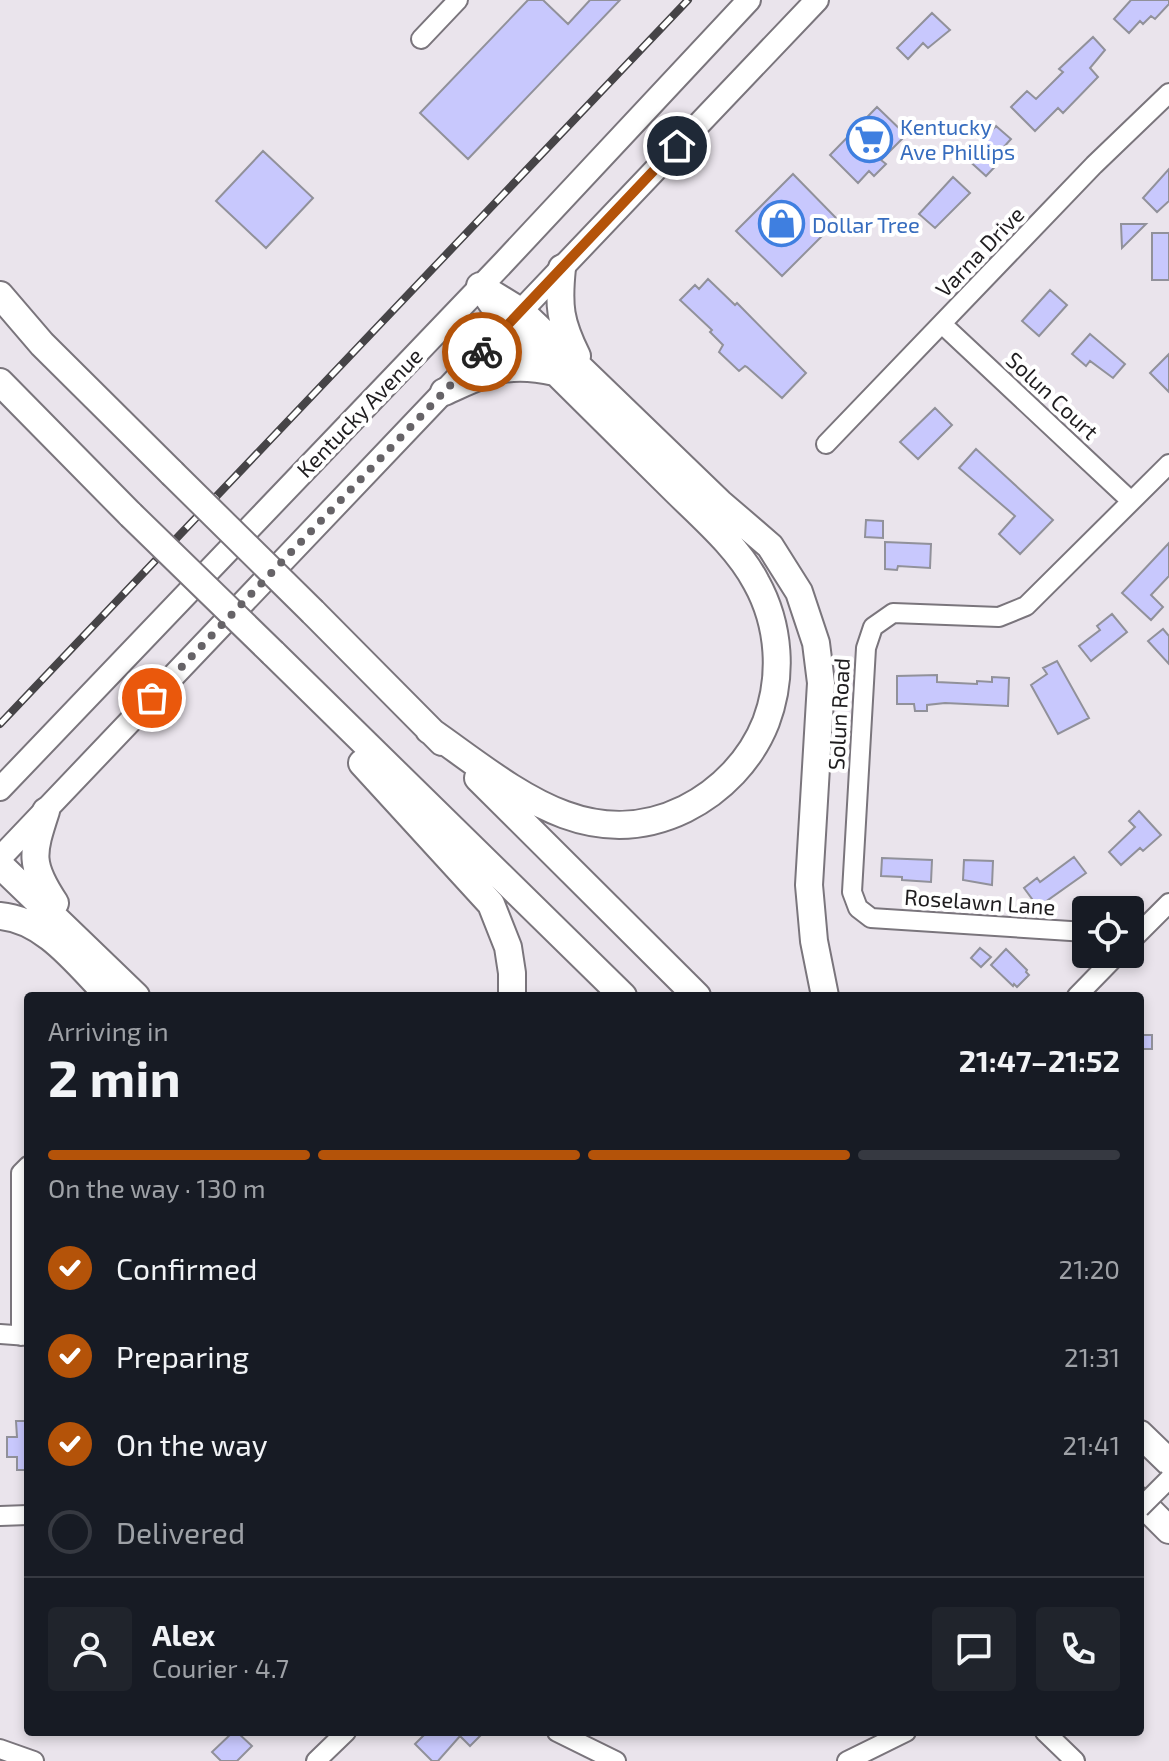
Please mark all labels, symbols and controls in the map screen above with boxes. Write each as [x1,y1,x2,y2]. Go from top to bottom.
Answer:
pin [643,112,711,180]
place label: Kentucky Ave Phillips [900,113,1015,164]
supermarket icon: Kentucky Ave Phillips [845,115,893,163]
icon: home [655,124,699,168]
shop icon: Dollar Tree [757,200,805,248]
street label: Varna Drive [929,200,1029,302]
place label: Dollar Tree [812,211,920,237]
courier [442,312,522,392]
icon: bike [460,330,504,374]
street label: Kentucky Avenue [291,342,427,482]
street label: Solun Court [1002,346,1104,444]
street label: Solun Road [822,657,854,771]
pin [118,664,186,732]
icon: bag [130,676,174,720]
street label: Roselawn Lane [904,883,1056,919]
map controls [1072,896,1144,968]
button: locate [1072,896,1144,968]
text: Arriving in [48,1015,169,1046]
text: 21:47–21:52 [959,1042,1120,1078]
text: 2 min [48,1045,181,1107]
text: On the way · 130 m [48,1172,266,1203]
icon: check [48,1246,92,1290]
text: Confirmed [116,1250,257,1286]
text: 21:20 [1059,1253,1120,1284]
icon: check [48,1334,92,1378]
text: Preparing [116,1338,249,1374]
text: 21:31 [1064,1341,1120,1372]
icon: check [48,1422,92,1466]
text: On the way [116,1426,268,1462]
text: 21:41 [1063,1429,1120,1460]
text: Delivered [116,1514,245,1550]
button: person [48,1607,132,1691]
button: chat [932,1607,1016,1691]
button: phone [1036,1607,1120,1691]
text: Alex [152,1616,215,1652]
text: Courier · 4.7 [152,1652,289,1683]

